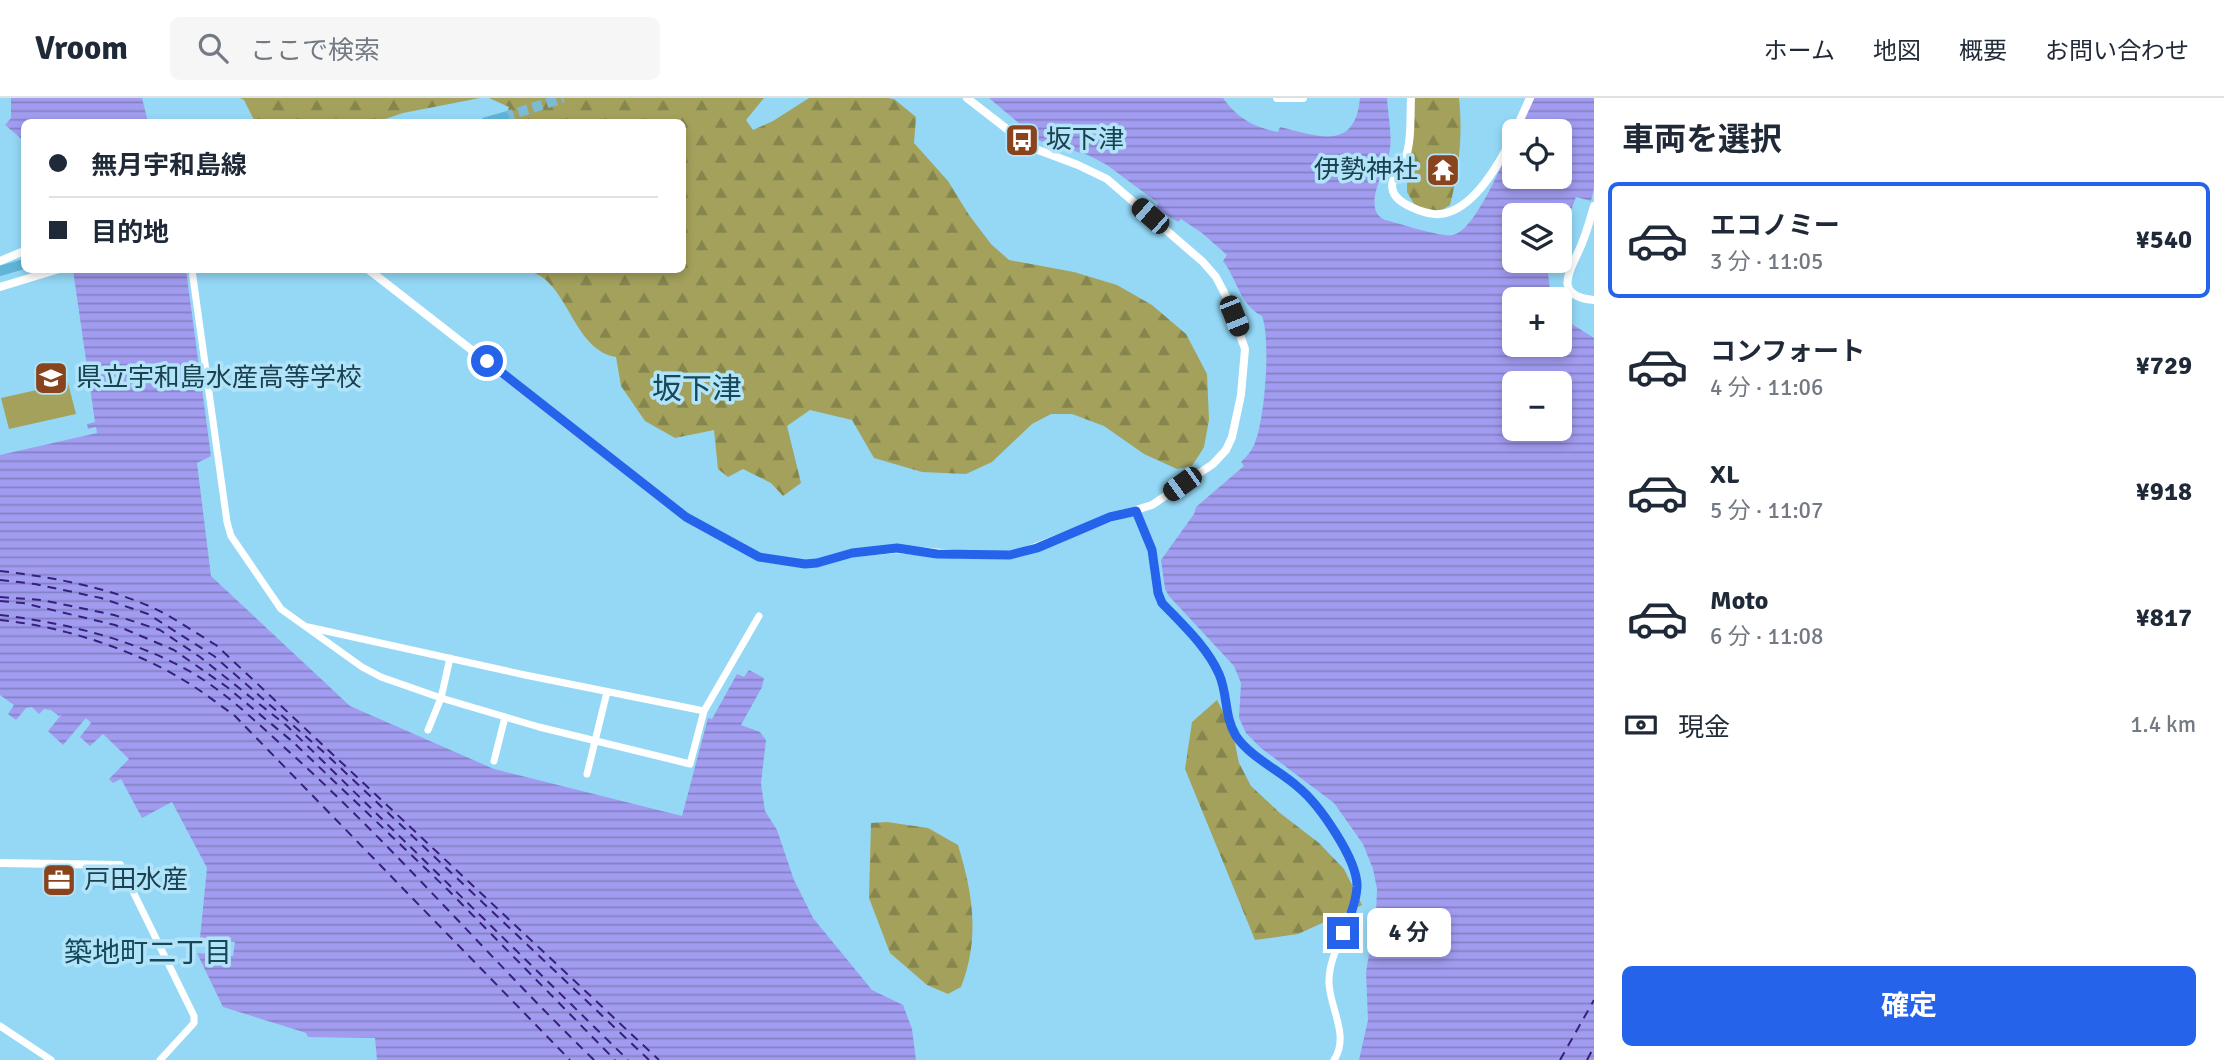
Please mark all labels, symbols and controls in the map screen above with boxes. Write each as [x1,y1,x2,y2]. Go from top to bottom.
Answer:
search box [170,17,660,80]
text: Vroom [35,28,128,69]
icon: search [194,29,232,67]
text: ここで検索 [250,35,380,67]
text: ホーム [1764,36,1835,66]
text: 地図 [1873,36,1921,66]
text: 概要 [1959,36,2007,66]
text: お問い合わせ [2045,36,2189,66]
map controls [1502,119,1572,441]
button: locate [1502,119,1572,189]
text: 車両を選択 [1622,120,1782,159]
bus stop icon: 坂下津 [1003,121,1041,159]
place label: 坂下津 [1046,124,1124,156]
text: 無月宇和島線 [91,150,247,182]
temple icon: 伊勢神社 [1424,151,1462,189]
place label: 伊勢神社 [1314,154,1418,186]
car [1128,194,1173,238]
button: layers [1502,203,1572,273]
icon: car [1626,209,1689,272]
text: エコノミー [1710,210,1840,242]
text: 目的地 [91,217,169,249]
text: ¥540 [2136,224,2192,256]
text: 3 分 · 11:05 [1710,247,1823,276]
button: + [1502,287,1572,357]
car [1217,293,1252,339]
icon: car [1626,335,1689,398]
text: コンフォート [1710,336,1865,368]
route start [471,345,503,377]
text: ¥729 [2136,350,2192,382]
school or university icon: 県立宇和島水産高等学校 [32,359,70,397]
place label: 県立宇和島水産高等学校 [76,362,362,394]
district label: 坂下津 [652,371,742,408]
button: − [1502,371,1572,441]
text: 4 分 · 11:06 [1710,373,1823,402]
text: XL [1710,459,1740,491]
icon: car [1626,461,1689,524]
car [1159,463,1206,505]
text: ¥918 [2136,476,2192,508]
text: 5 分 · 11:07 [1710,496,1823,525]
text: Moto [1710,585,1768,617]
icon: car [1626,587,1689,650]
text: ¥817 [2136,602,2192,634]
text: 6 分 · 11:08 [1710,622,1823,651]
icon: cash [1622,706,1660,744]
text: 1.4 km [2130,710,2196,739]
text: 現金 [1678,712,1730,744]
office icon: 戸田水産 [40,861,78,899]
place label: 戸田水産 [84,864,188,896]
callout: 4 分 [1368,908,1452,958]
route end [1327,917,1359,949]
text: 4 分 [1389,918,1429,947]
district label: 築地町二丁目 [64,936,232,970]
button: 確定 [1622,966,2196,1046]

